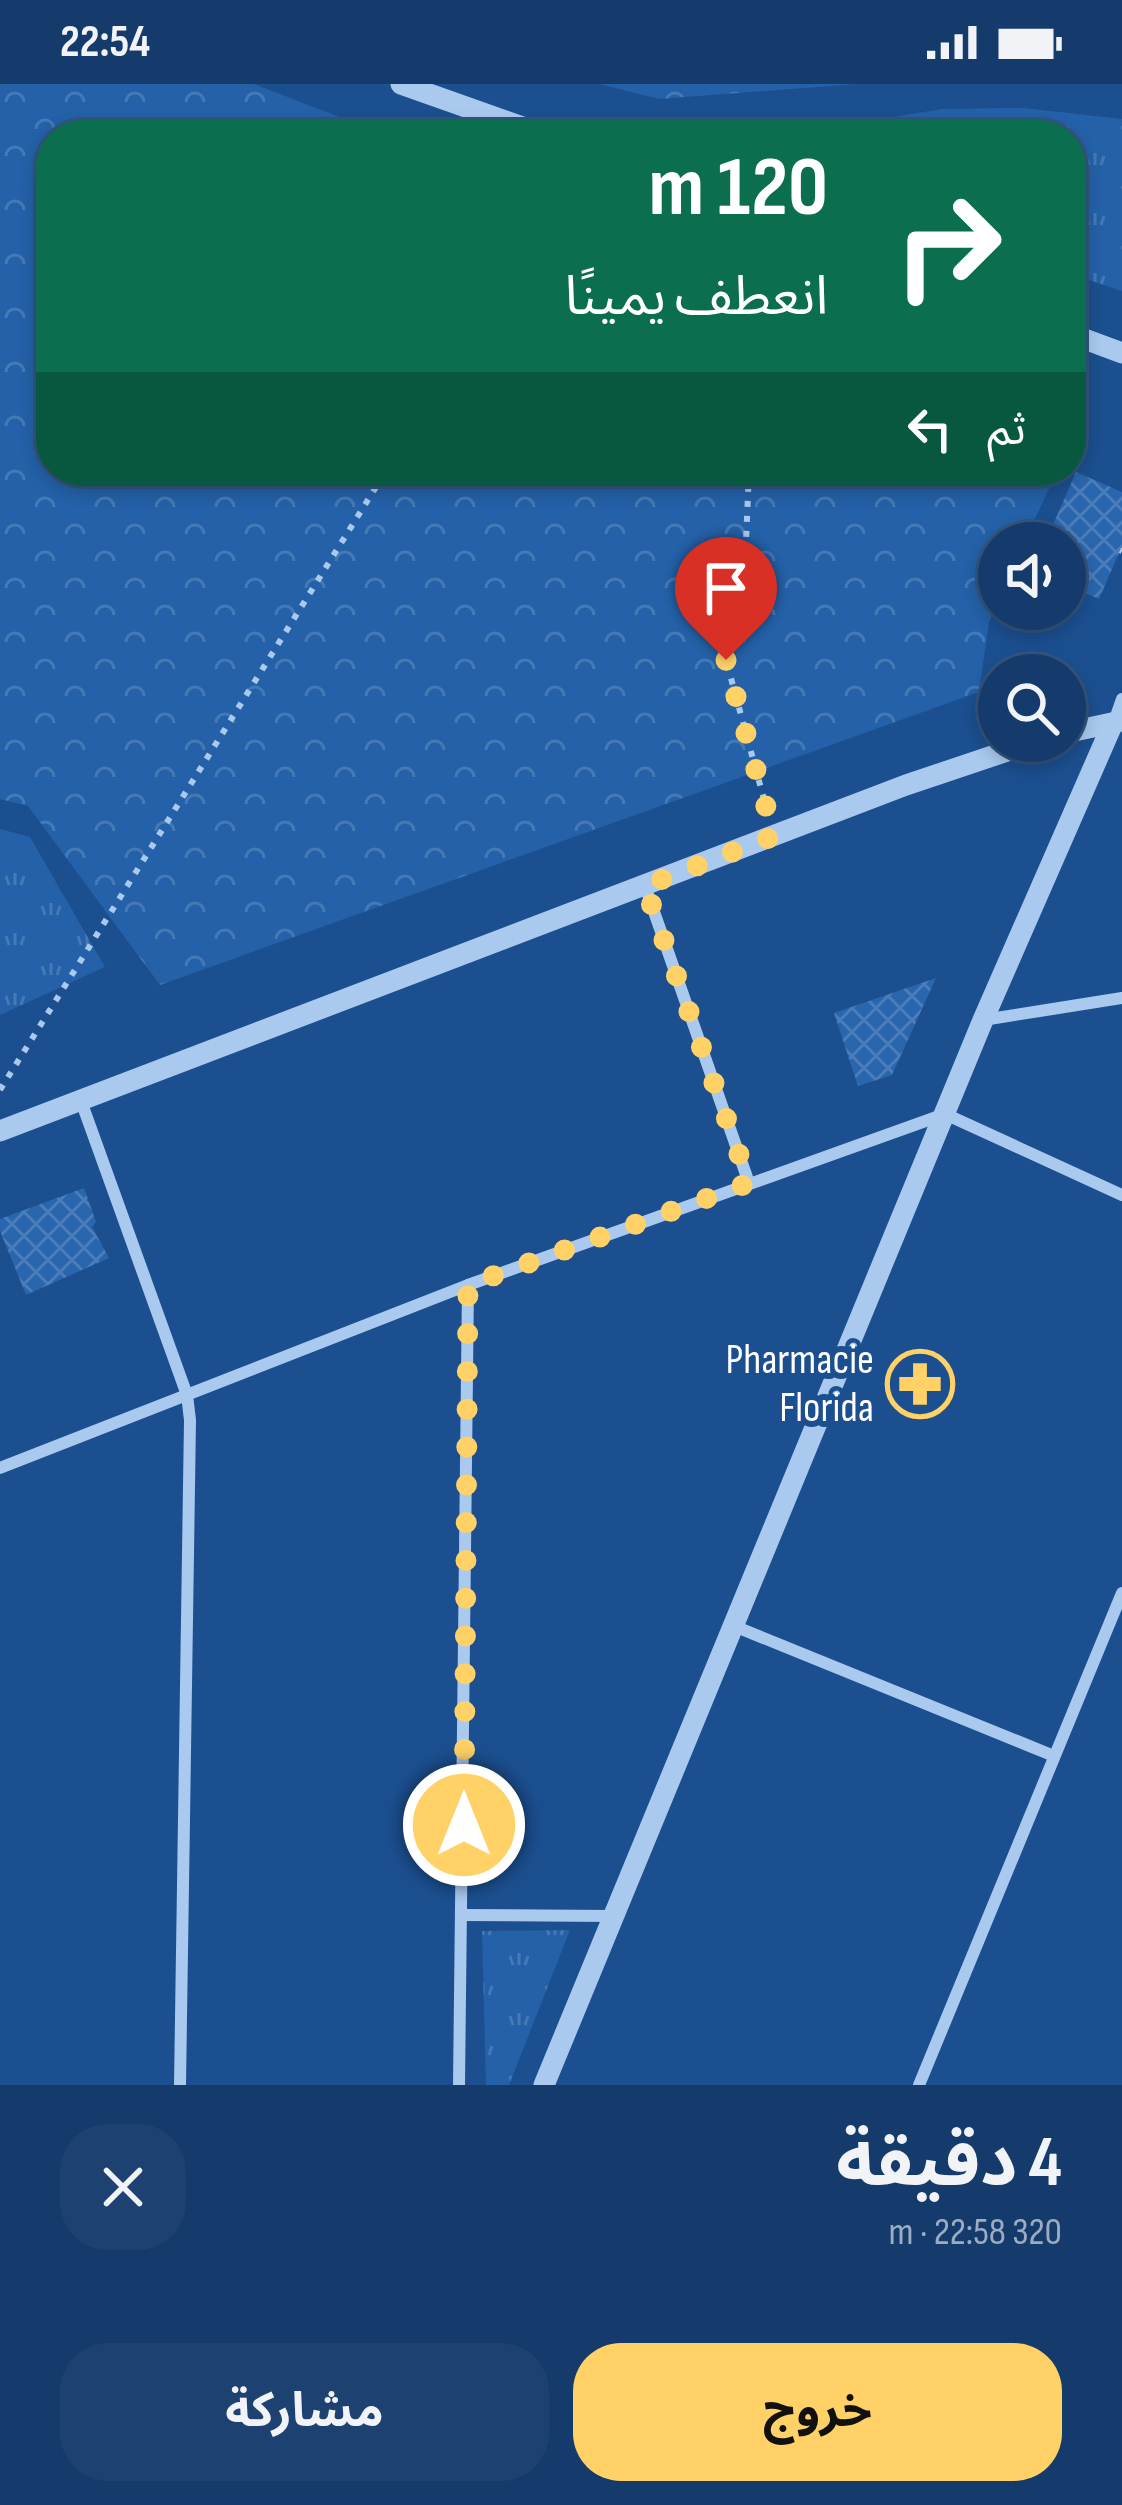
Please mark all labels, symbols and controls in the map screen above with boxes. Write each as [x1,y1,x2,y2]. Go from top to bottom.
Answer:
text: 22:54 [60,15,150,70]
text: 120 m [649,138,828,239]
icon: right [870,168,1026,324]
text: انعطف يمينًا [565,265,828,330]
icon: left [897,396,963,462]
text: ثم [987,403,1026,458]
map controls [978,522,1086,762]
button: sound [978,522,1086,630]
pin [675,537,777,660]
icon: arrive [693,555,759,621]
button: search [978,654,1086,762]
place label: Pharmacie Florida [725,1335,874,1434]
pharmacy icon: Pharmacie Florida [885,1349,955,1419]
position arrow [401,1762,527,1888]
text: 4 دقيقة [836,2120,1062,2207]
button: close [60,2124,186,2250]
text: 320 m · 22:58 [888,2209,1062,2256]
button: مشاركة [60,2343,549,2481]
button: خروج [573,2343,1062,2481]

